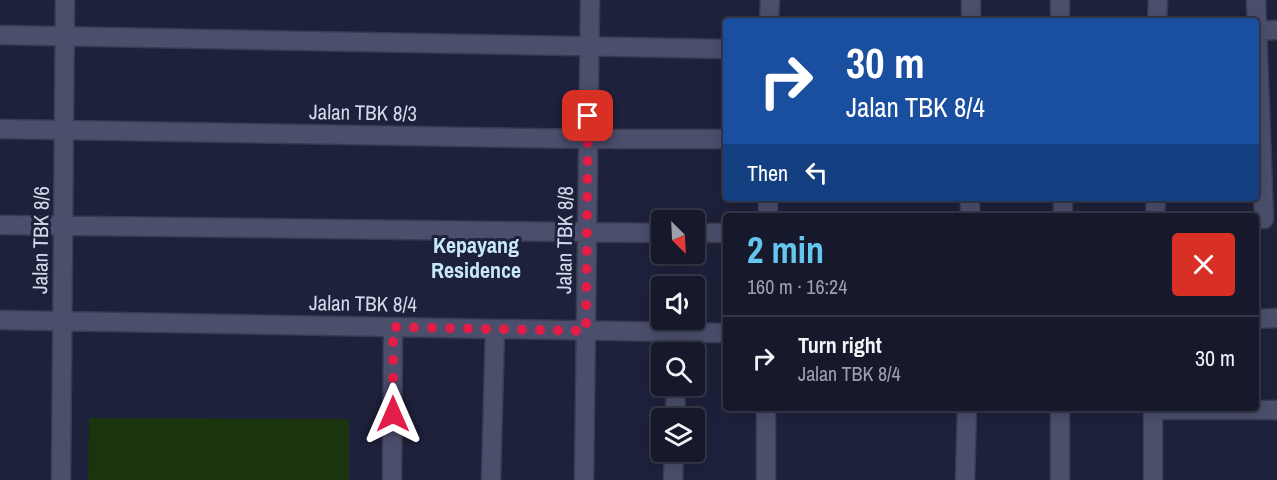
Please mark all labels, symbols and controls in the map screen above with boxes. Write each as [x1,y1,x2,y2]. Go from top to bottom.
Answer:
text: 30 m [846,35,925,91]
icon: right [747,42,825,120]
text: Jalan TBK 8/4 [846,89,985,125]
pin [562,90,613,141]
street label: Jalan TBK 8/3 [309,97,417,128]
icon: arrive [571,99,604,132]
icon: left [800,156,833,189]
text: Then [747,158,788,188]
street label: Jalan TBK 8/6 [25,186,56,294]
street label: Jalan TBK 8/8 [549,186,580,294]
north arrow [651,210,705,264]
map controls [651,210,705,462]
text: 2 min [747,226,824,274]
district label: Kepayang Residence [431,230,521,285]
button: close [1172,233,1235,296]
text: 160 m · 16:24 [747,273,847,300]
button: sound [651,276,705,330]
street label: Jalan TBK 8/4 [309,288,418,319]
text: Turn right [798,330,882,360]
button: search [651,342,705,396]
icon: right [747,342,780,375]
text: 30 m [1195,343,1235,373]
text: Jalan TBK 8/4 [798,360,901,387]
position arrow [361,382,425,446]
button: layers [651,408,705,462]

